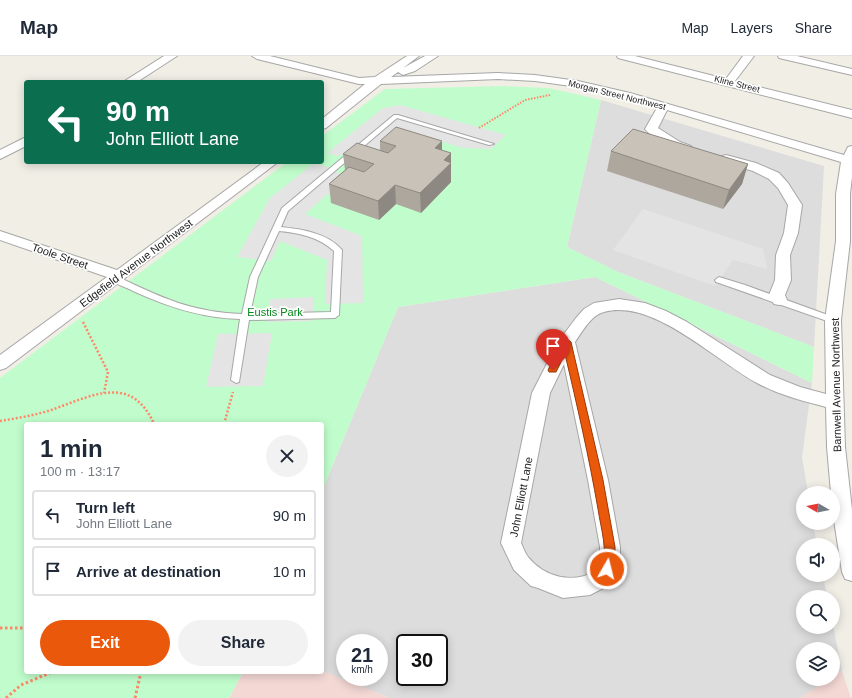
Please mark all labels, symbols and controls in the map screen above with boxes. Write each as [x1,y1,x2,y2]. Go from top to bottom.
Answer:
text: Map [20,17,58,38]
text: Map [681,20,709,36]
text: Layers [731,20,773,36]
text: Share [795,20,832,36]
street label: Kline Street [713,74,761,95]
street label: Morgan Street Northwest [567,78,667,112]
icon: left [40,96,92,148]
text: 90 m [106,96,170,127]
text: John Elliott Lane [106,129,239,149]
street label: Edgefield Avenue Northwest [77,217,195,309]
street label: Toole Street [30,241,90,271]
park label: Eustis Park [247,306,303,318]
street label: Barnwell Avenue Northwest [829,318,843,452]
pin [536,329,570,370]
icon: arrive [542,335,564,357]
text: 1 min [40,435,103,462]
button: close [266,435,308,477]
street label: John Elliott Lane [507,456,535,538]
text: 100 m · 13:17 [40,464,120,479]
north arrow [796,486,840,530]
map controls [796,486,840,686]
text: Turn left [76,499,135,516]
icon: left [42,504,64,526]
text: 90 m [273,507,306,524]
text: John Elliott Lane [76,516,172,531]
button: sound [796,538,840,582]
position arrow [586,548,628,590]
icon: arrive [42,560,64,582]
text: Arrive at destination [76,563,221,580]
text: 10 m [273,563,306,580]
button: search [796,590,840,634]
button: Exit [40,620,170,666]
button: Share [178,620,308,666]
speed limit sign: 30 [396,634,448,686]
button: layers [796,642,840,686]
text: 21 [351,644,373,666]
text: km/h [351,664,373,675]

